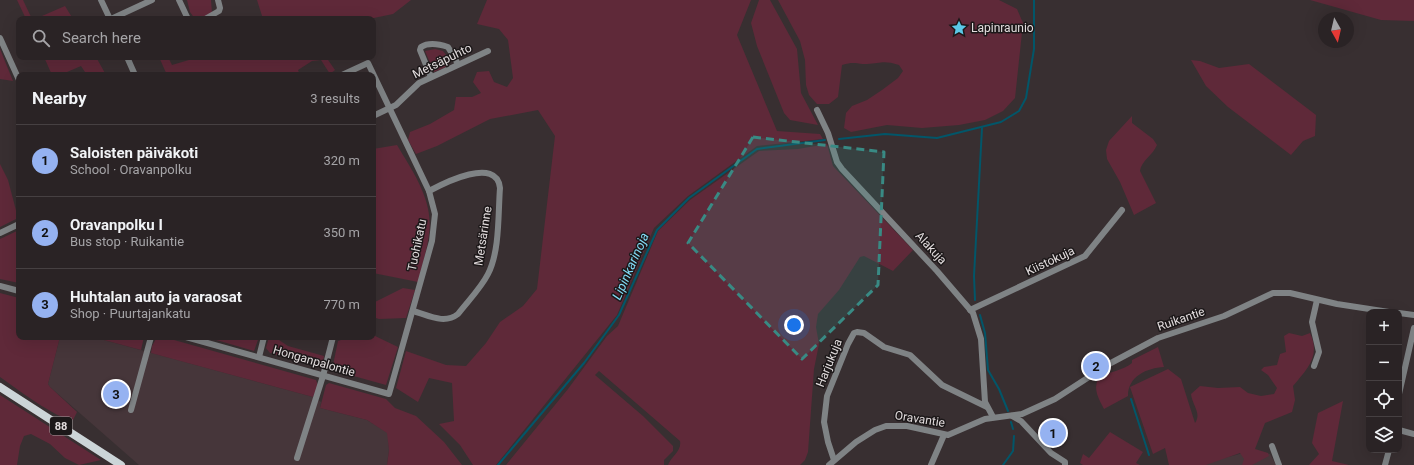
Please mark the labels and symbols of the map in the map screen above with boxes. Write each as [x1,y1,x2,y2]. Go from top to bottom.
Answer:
north arrow [1318,12,1354,48]
place icon: Lapinraunio [950,19,968,37]
place label: Lapinraunio [971,21,1034,35]
street label: Metsäpuhto [410,41,474,81]
street label: Metsärinne [471,205,495,267]
street label: Tuohikatu [405,218,429,272]
street label: Alakuja [912,229,950,267]
water label: Lipinkarinoja [609,230,652,302]
street label: Kiistokuja [1023,244,1077,278]
street label: Ruikantie [1155,304,1207,334]
your location [784,315,804,335]
street label: Harjukuja [813,337,845,389]
street label: Honganpalontie [271,343,357,379]
pin: 2 [1083,351,1109,381]
pin: 3 [103,379,129,409]
street label: Oravantie [894,408,946,430]
road number: 88 [50,417,72,435]
pin: 1 [1040,418,1066,448]

